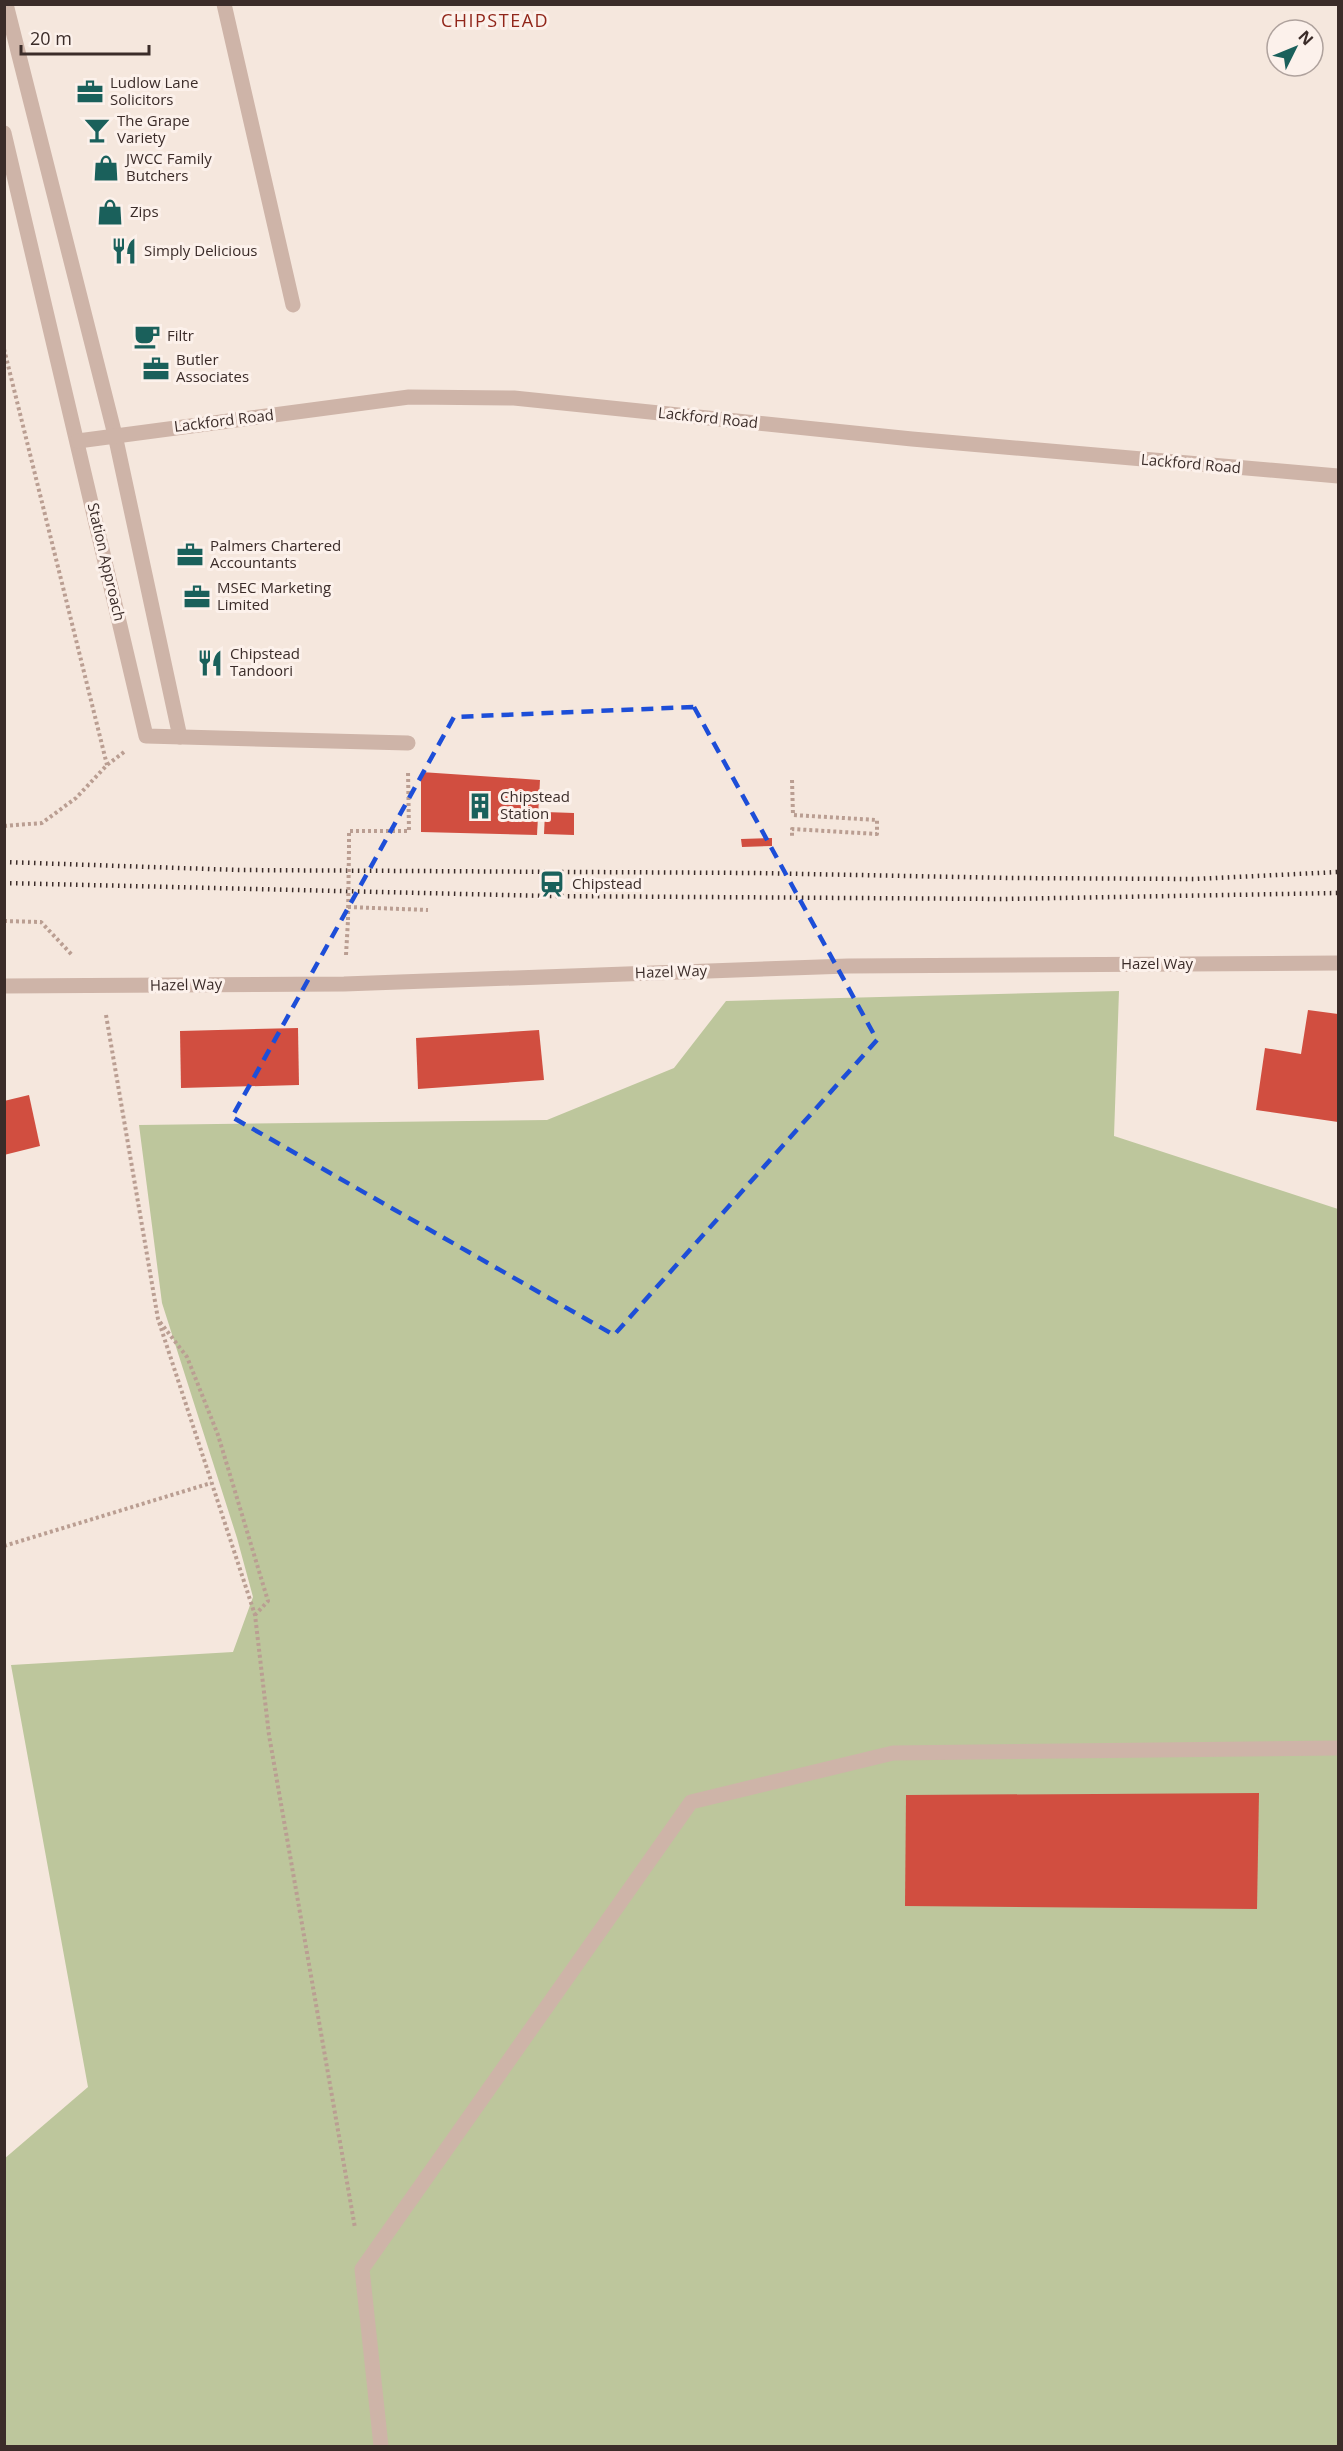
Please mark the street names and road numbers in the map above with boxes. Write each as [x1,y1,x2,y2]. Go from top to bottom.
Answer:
street label: Lackford Road [657,402,759,432]
street label: Lackford Road [173,404,275,436]
street label: Lackford Road [1140,449,1242,477]
street label: Station Approach [84,501,130,623]
street label: Hazel Way [1121,953,1194,973]
street label: Hazel Way [635,960,708,982]
street label: Hazel Way [150,973,223,995]

